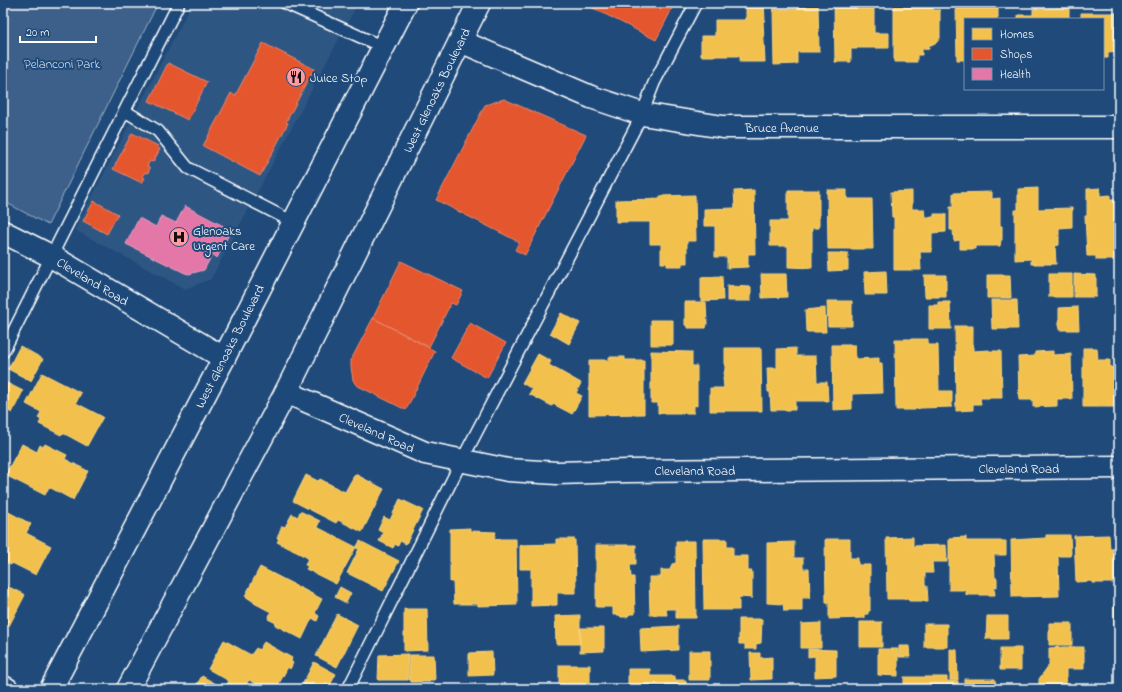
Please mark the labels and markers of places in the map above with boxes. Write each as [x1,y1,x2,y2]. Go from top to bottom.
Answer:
restaurant icon: Juice Stop [285,66,307,88]
place label: Juice Stop [310,69,367,88]
place label: Glenoaks Urgent Care [193,222,255,257]
hospital icon: Glenoaks Urgent Care [168,226,190,248]

